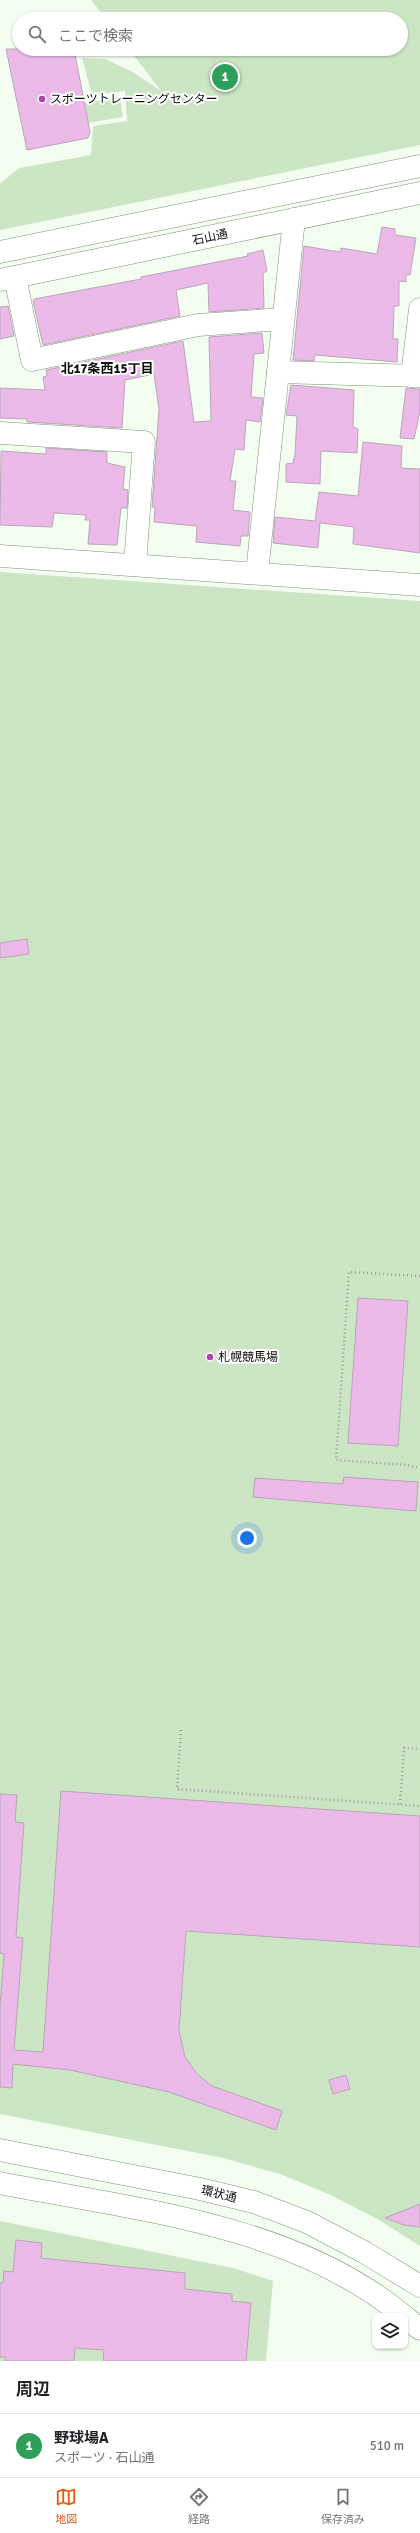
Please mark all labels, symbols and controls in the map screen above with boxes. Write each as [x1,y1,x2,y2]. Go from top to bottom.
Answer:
search box [12,12,408,56]
icon: search [26,23,48,45]
text: ここで検索 [58,27,133,45]
pin: 1 [212,62,238,92]
place label: スポーツトレーニングセンター [50,92,218,107]
marker: スポーツトレーニングセンター [37,94,47,104]
street label: 石山通 [191,226,229,249]
district label: 北17条西15丁目 [60,361,154,377]
place label: 札幌競馬場 [218,1350,278,1365]
marker: 札幌競馬場 [205,1352,215,1362]
your location [237,1528,257,1548]
street label: 環状通 [200,2183,238,2206]
map controls [372,2313,408,2349]
button: layers [372,2313,408,2349]
text: 周辺 [16,2379,50,2400]
text: 野球場A [54,2429,109,2447]
text: 1 [25,2438,33,2454]
text: 510 m [370,2438,404,2454]
text: スポーツ · 石山通 [54,2450,154,2466]
tab: 地図 [55,2486,77,2526]
tab: 経路 [188,2486,210,2526]
tab: 保存済み [321,2486,365,2526]

